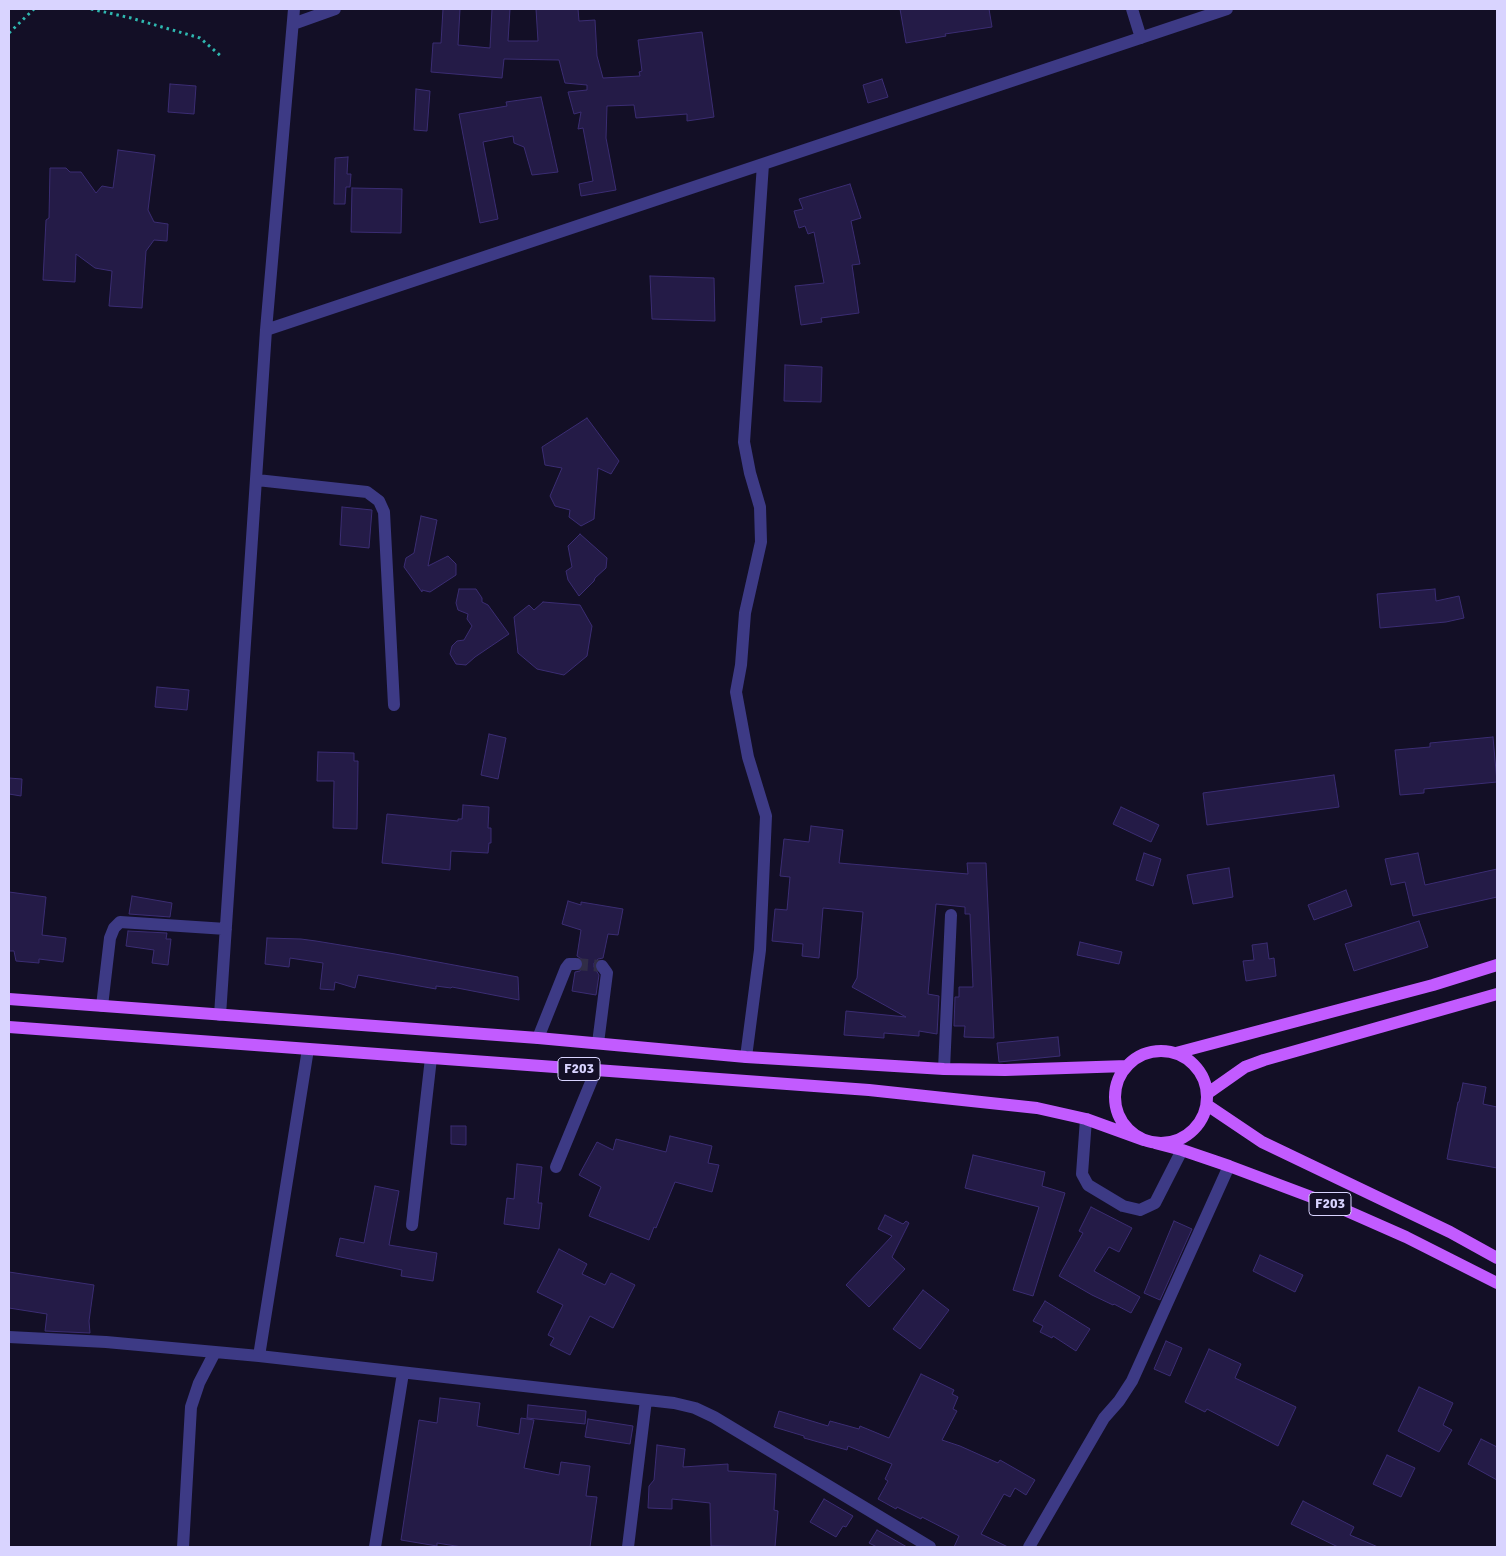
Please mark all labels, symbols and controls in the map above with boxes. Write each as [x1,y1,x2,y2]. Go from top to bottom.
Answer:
road number: F203 [558,1058,600,1080]
road number: F203 [1309,1192,1351,1216]

